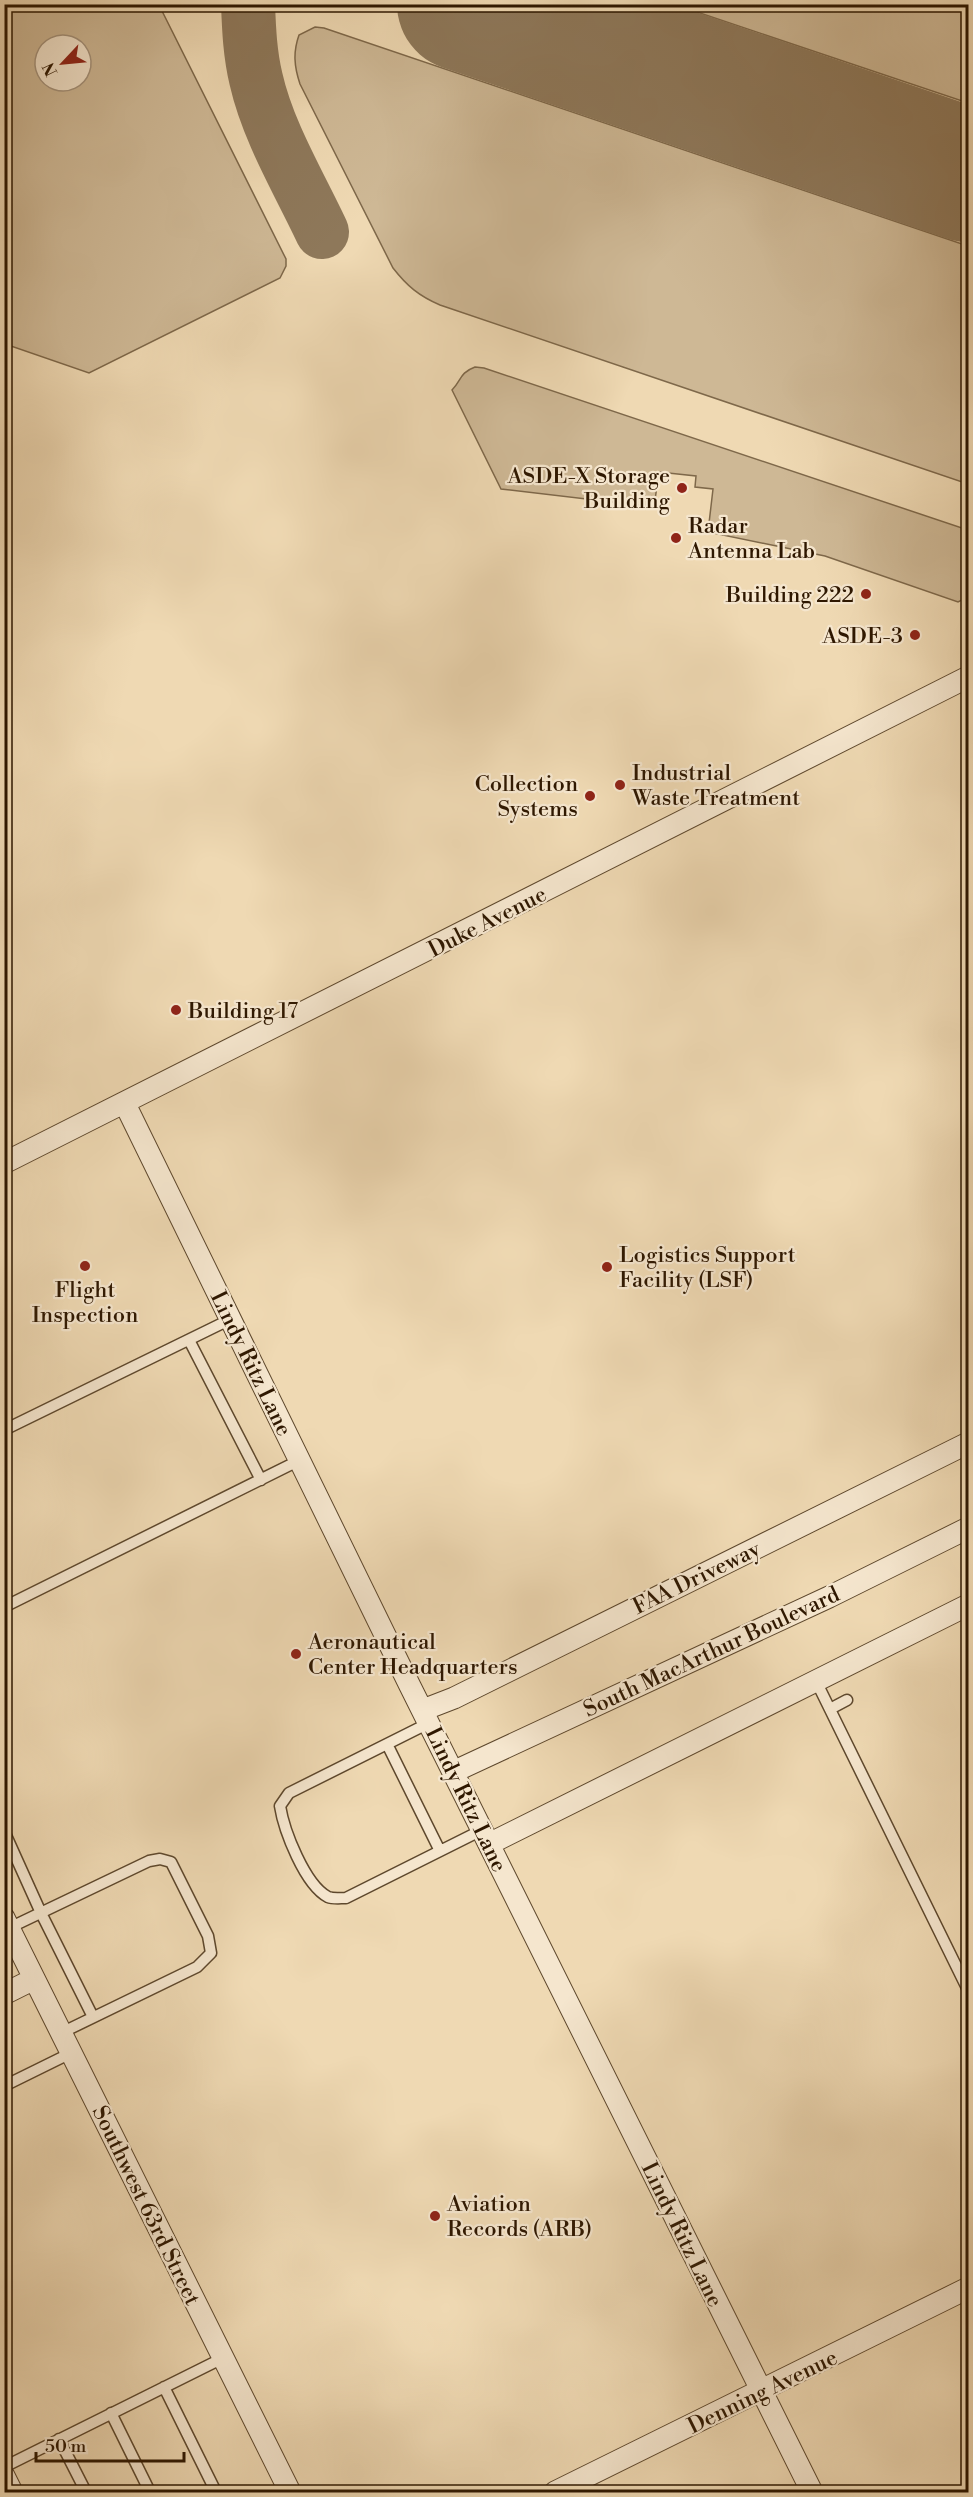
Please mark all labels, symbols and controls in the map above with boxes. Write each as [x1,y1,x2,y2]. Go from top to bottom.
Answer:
north arrow [33,33,93,93]
text: N [39,59,62,79]
place label: ASDE-X Storage Building [506,463,671,515]
marker: ASDE-X Storage Building [675,481,689,495]
place label: Radar Antenna Lab [687,513,815,565]
marker: Radar Antenna Lab [669,531,683,545]
place label: Building 222 [725,582,854,609]
marker: Building 222 [859,587,873,601]
place label: ASDE-3 [821,623,903,650]
marker: ASDE-3 [908,628,922,642]
place label: Industrial Waste Treatment [631,760,800,812]
place label: Collection Systems [475,771,578,823]
marker: Industrial Waste Treatment [613,778,627,792]
marker: Collection Systems [583,789,597,803]
street label: Duke Avenue [424,881,551,964]
place label: Building 17 [187,998,298,1025]
marker: Building 17 [169,1003,183,1017]
place label: Logistics Support Facility (LSF) [619,1242,796,1294]
marker: Flight Inspection [78,1259,92,1273]
marker: Logistics Support Facility (LSF) [600,1260,614,1274]
place label: Flight Inspection [32,1277,138,1329]
street label: Lindy Ritz Lane [204,1287,297,1441]
street label: FAA Driveway [628,1536,765,1621]
street label: South MacArthur Boulevard [579,1581,844,1724]
place label: Aeronautical Center Headquarters [307,1629,518,1681]
marker: Aeronautical Center Headquarters [289,1647,303,1661]
street label: Lindy Ritz Lane [419,1723,512,1877]
street label: Southwest 63rd Street [86,2102,206,2310]
street label: Lindy Ritz Lane [635,2158,728,2312]
place label: Aviation Records (ARB) [446,2191,592,2243]
marker: Aviation Records (ARB) [428,2209,442,2223]
street label: Denning Avenue [683,2344,842,2440]
scale bar [36,2425,184,2463]
text: 50 m [45,2435,87,2458]

